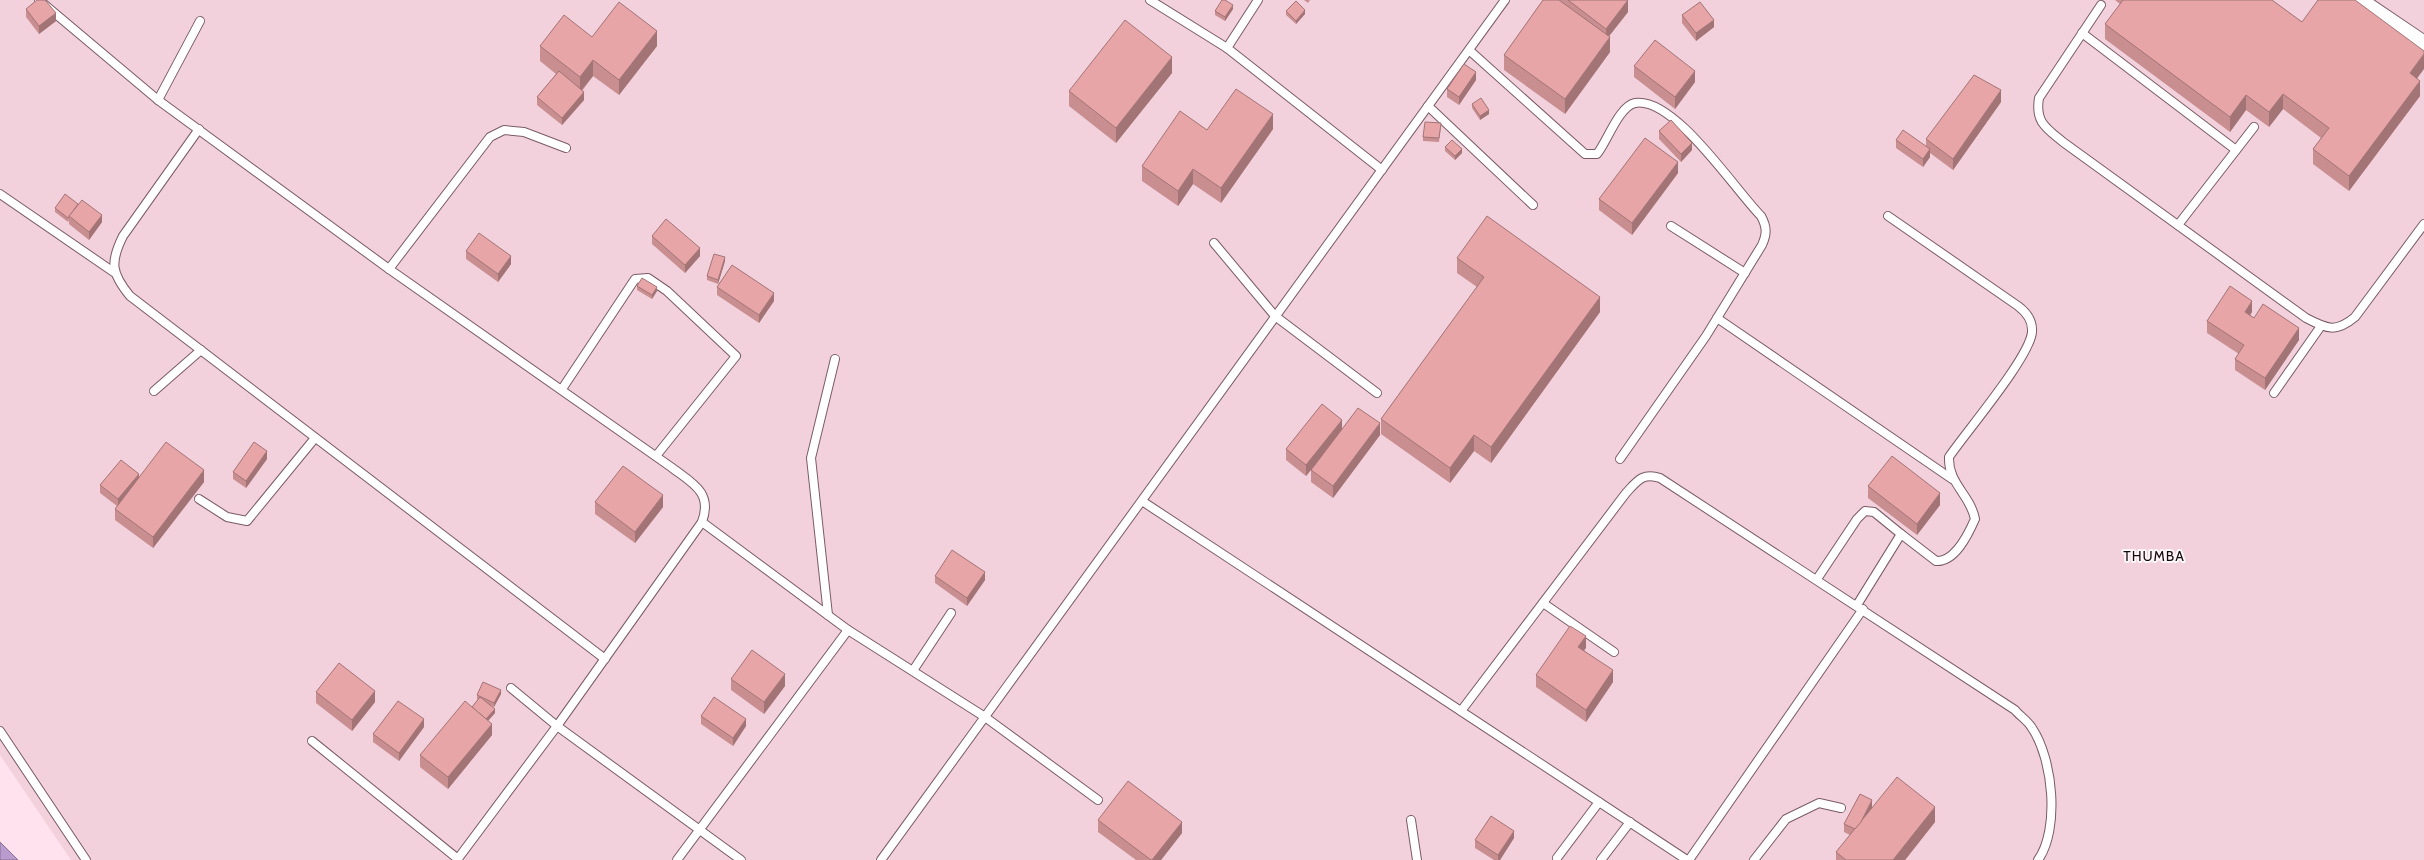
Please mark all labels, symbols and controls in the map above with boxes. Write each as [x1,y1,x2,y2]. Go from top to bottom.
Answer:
district label: THUMBA [2123,547,2185,565]

